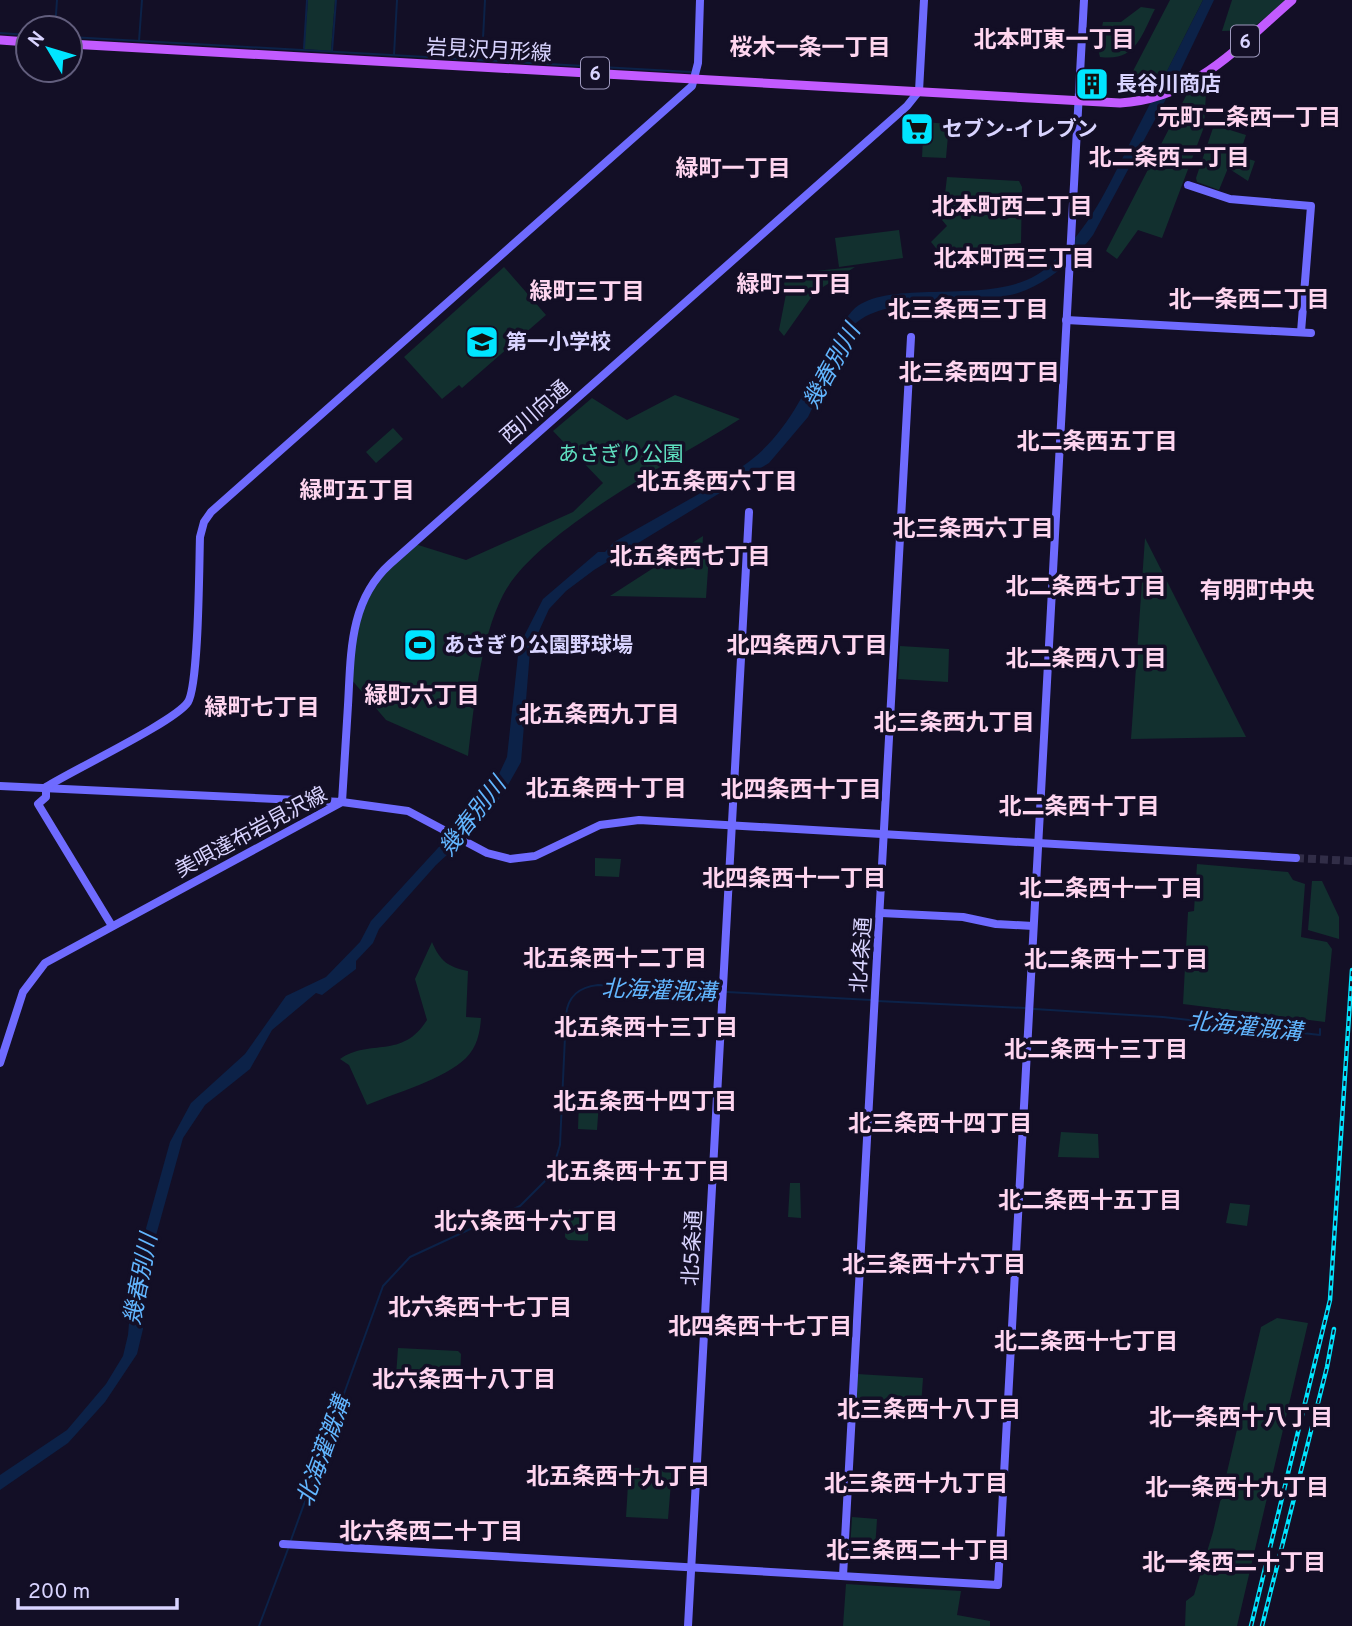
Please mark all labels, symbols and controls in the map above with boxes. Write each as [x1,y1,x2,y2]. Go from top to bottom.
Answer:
north arrow [14,14,84,84]
road number: 6 [1231,25,1259,56]
text: N [24,27,51,53]
district label: 北本町東一丁目 [974,27,1135,56]
street label: 岩見沢月形線 [425,35,553,68]
district label: 桜木一条一丁目 [730,35,891,64]
road number: 6 [581,58,609,88]
building icon: 長谷川商店 [1073,65,1111,103]
place label: 長谷川商店 [1116,72,1221,99]
district label: 元町二条西一丁目 [1157,105,1341,134]
supermarket icon: セブン-イレブン [898,110,936,148]
place label: セブン-イレブン [942,117,1098,144]
district label: 北二条西二丁目 [1089,145,1250,174]
district label: 緑町一丁目 [676,156,791,185]
district label: 北本町西二丁目 [932,194,1093,223]
district label: 北本町西三丁目 [934,246,1095,275]
district label: 緑町二丁目 [737,272,852,301]
district label: 緑町三丁目 [530,279,645,308]
district label: 北一条西二丁目 [1169,287,1330,316]
district label: 北三条西三丁目 [888,297,1049,326]
water label: 幾春別川 [798,317,870,414]
school or university icon: 第一小学校 [463,323,501,361]
place label: 第一小学校 [506,330,611,357]
district label: 北三条西四丁目 [899,360,1060,389]
street label: 西川向通 [495,375,577,451]
district label: 北二条西五丁目 [1017,429,1178,458]
park label: あさぎり公園 [558,442,684,469]
district label: 北五条西六丁目 [637,469,798,498]
district label: 緑町五丁目 [300,478,415,507]
district label: 北三条西六丁目 [893,516,1054,545]
district label: 北五条西七丁目 [610,544,771,573]
district label: 北二条西七丁目 [1006,574,1167,603]
district label: 有明町中央 [1200,578,1315,607]
sports icon: あさぎり公園野球場 [401,626,439,664]
place label: あさぎり公園野球場 [444,633,633,660]
district label: 北四条西八丁目 [727,633,888,662]
district label: 北二条西八丁目 [1006,646,1167,675]
district label: 緑町六丁目 [365,683,480,712]
district label: 緑町七丁目 [205,695,320,724]
district label: 北五条西九丁目 [519,702,680,731]
district label: 北三条西九丁目 [874,710,1035,739]
water label: 幾春別川 [434,770,516,863]
district label: 北五条西十丁目 [526,776,687,805]
district label: 北四条西十丁目 [721,777,882,806]
street label: 美唄達布岩見沢線 [171,782,332,885]
district label: 北二条西十丁目 [999,794,1160,823]
district label: 北四条西十一丁目 [702,866,886,895]
district label: 北二条西十一丁目 [1019,876,1203,905]
street label: 北4条通 [846,916,879,994]
district label: 北五条西十二丁目 [523,946,707,975]
district label: 北二条西十二丁目 [1024,947,1208,976]
water label: 北海灌漑溝 [601,976,720,1009]
water label: 北海灌漑溝 [1186,1008,1306,1049]
district label: 北五条西十三丁目 [554,1015,738,1044]
district label: 北二条西十三丁目 [1004,1037,1188,1066]
district label: 北五条西十四丁目 [553,1089,737,1118]
district label: 北三条西十四丁目 [848,1111,1032,1140]
district label: 北五条西十五丁目 [546,1159,730,1188]
district label: 北二条西十五丁目 [998,1188,1182,1217]
district label: 北六条西十六丁目 [434,1209,618,1238]
street label: 北5条通 [678,1209,709,1287]
water label: 幾春別川 [119,1229,166,1327]
district label: 北三条西十六丁目 [842,1252,1026,1281]
district label: 北六条西十七丁目 [388,1295,572,1324]
district label: 北四条西十七丁目 [668,1314,852,1343]
district label: 北二条西十七丁目 [994,1329,1178,1358]
district label: 北六条西十八丁目 [372,1367,556,1396]
water label: 北海灌漑溝 [292,1390,360,1511]
district label: 北三条西十八丁目 [837,1397,1021,1426]
district label: 北一条西十八丁目 [1149,1405,1333,1434]
district label: 北五条西十九丁目 [526,1464,710,1493]
district label: 北三条西十九丁目 [824,1471,1008,1500]
district label: 北一条西十九丁目 [1145,1475,1329,1504]
district label: 北六条西二十丁目 [339,1519,523,1548]
district label: 北三条西二十丁目 [826,1538,1010,1567]
district label: 北一条西二十丁目 [1142,1550,1326,1579]
scale bar [18,1566,177,1610]
text: 200 m [28,1579,90,1606]

